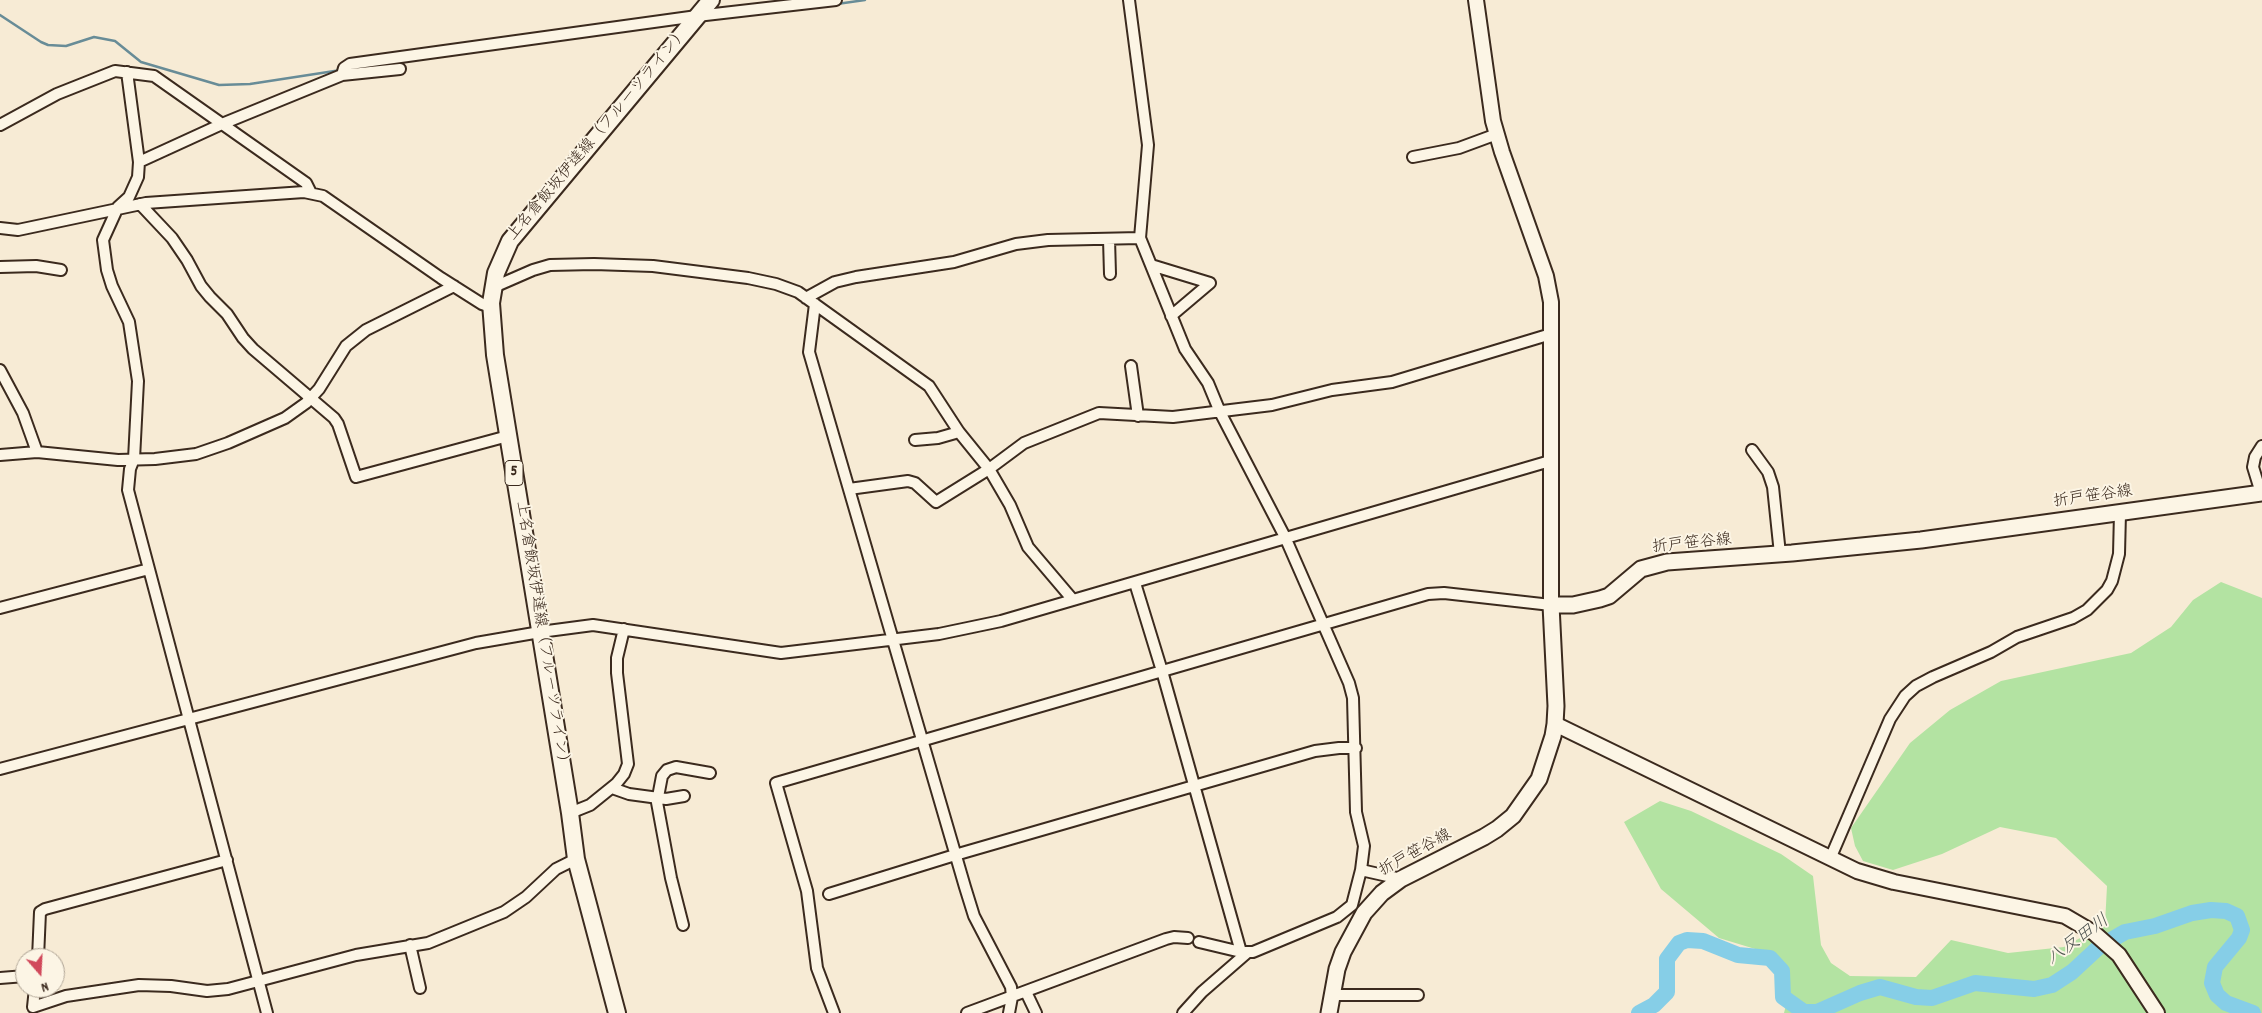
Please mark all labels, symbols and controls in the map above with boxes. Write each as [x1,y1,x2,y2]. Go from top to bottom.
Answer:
street label: 上名倉飯坂伊達線（フルーツライン） [504,24,694,246]
road number: 5 [505,460,523,486]
street label: 折戸笹谷線 [2052,483,2134,513]
street label: 上名倉飯坂伊達線（フルーツライン） [510,500,572,772]
street label: 折戸笹谷線 [1651,531,1733,559]
street label: 折戸笹谷線 [1376,826,1456,882]
water label: 八反田川 [2044,911,2114,971]
north arrow [15,948,65,998]
text: N [38,976,51,997]

